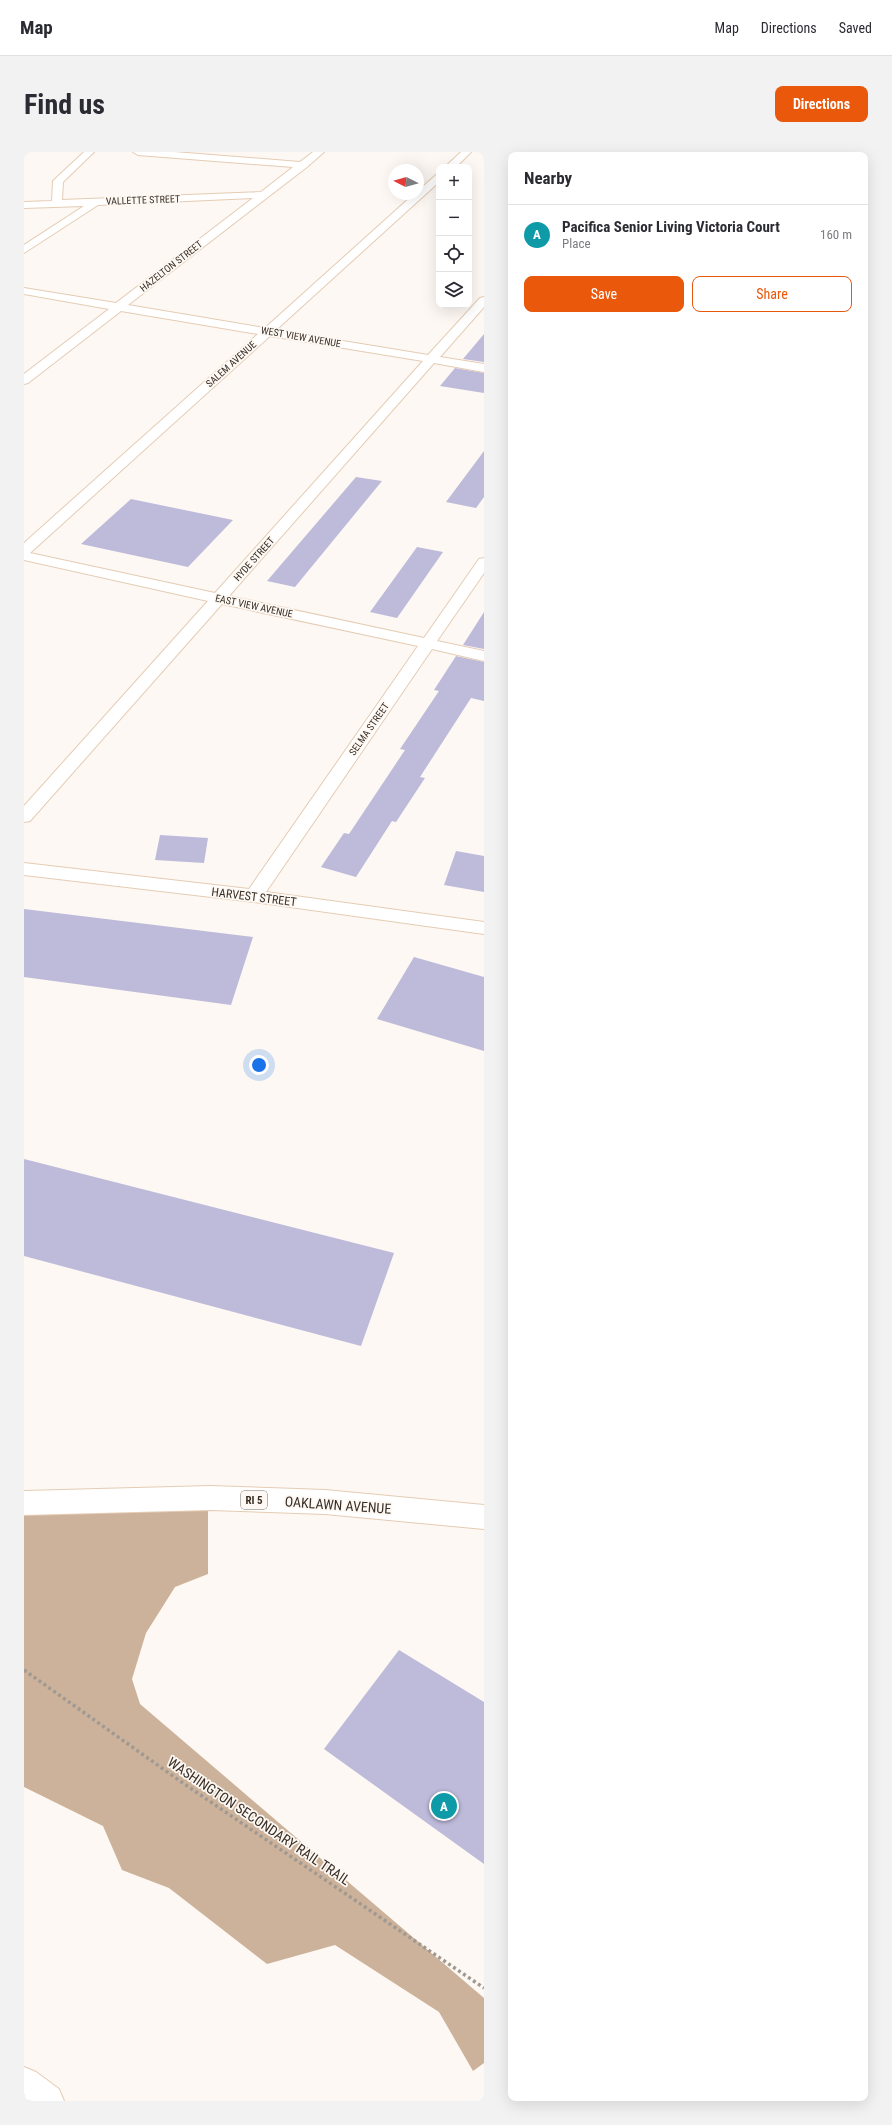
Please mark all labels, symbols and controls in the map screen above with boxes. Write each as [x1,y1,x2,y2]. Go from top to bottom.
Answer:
text: Map [20,16,53,39]
text: Map [715,20,739,36]
text: Directions [761,20,817,36]
text: Saved [839,20,872,36]
button: Directions [775,86,868,122]
text: Find us [24,88,105,121]
north arrow [388,164,424,200]
map controls [436,164,472,308]
button: + [436,164,472,200]
text: Nearby [524,168,572,188]
street label: VALLETTE STREET [106,193,180,207]
button: − [436,200,472,236]
text: Pacifica Senior Living Victoria Court [562,218,780,236]
text: A [533,227,541,242]
text: 160 m [820,227,852,242]
button: locate [436,236,472,272]
text: Place [562,236,591,251]
street label: HAZELTON STREET [138,238,204,294]
button: layers [436,272,472,308]
button: Save [524,276,684,312]
button: Share [692,276,852,312]
street label: WEST VIEW AVENUE [260,325,342,349]
street label: SALEM AVENUE [204,339,258,389]
street label: HYDE STREET [231,535,277,583]
street label: EAST VIEW AVENUE [214,592,294,620]
street label: SELMA STREET [347,701,391,757]
street label: HARVEST STREET [211,885,297,909]
your location [249,1055,269,1075]
road number: RI 5 [241,1491,267,1509]
street label: OAKLAWN AVENUE [284,1493,392,1517]
street label: WASHINGTON SECONDARY RAIL TRAIL [165,1754,354,1888]
pin: A [431,1791,457,1821]

